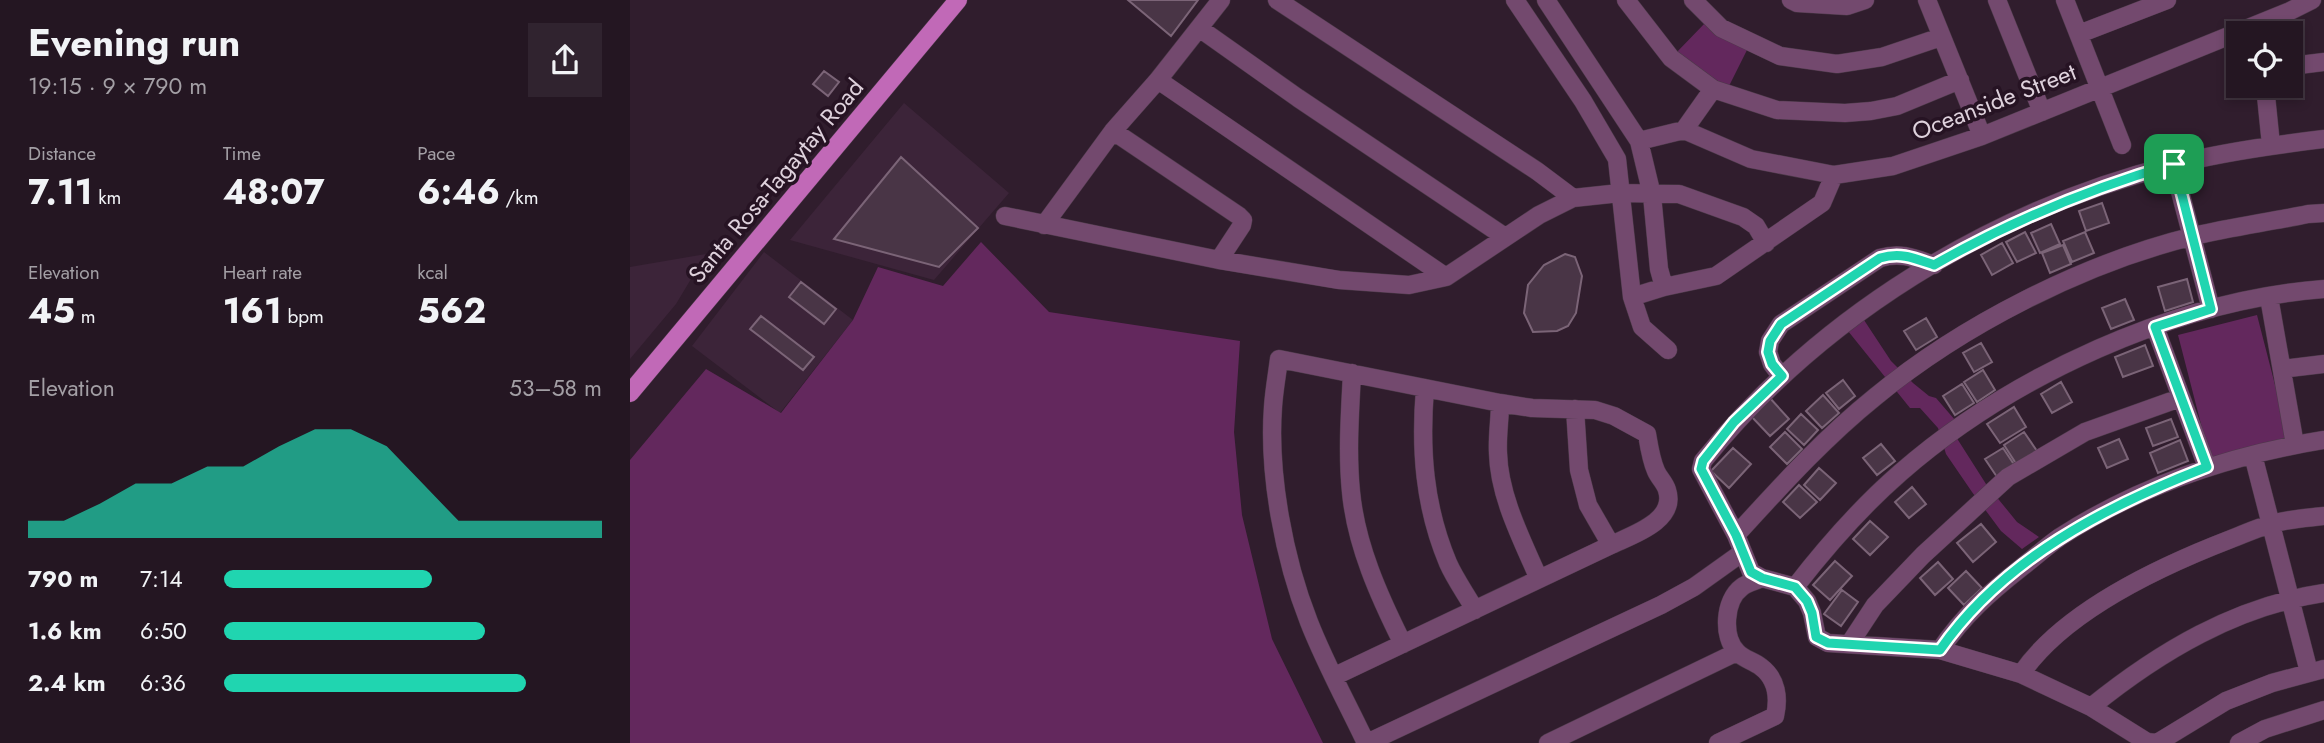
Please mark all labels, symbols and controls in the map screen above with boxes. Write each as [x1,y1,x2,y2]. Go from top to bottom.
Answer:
text: Evening run [28,15,240,70]
map controls [2226,21,2303,98]
button: locate [2226,21,2303,98]
button: share [528,23,602,97]
street label: Oceanside Street [1907,54,2081,149]
text: 19:15 · 9 × 790 m [28,69,207,103]
street label: Santa Rosa-Tagaytay Road [680,71,872,290]
pin [2144,134,2204,194]
text: Distance [28,140,96,167]
text: Time [223,140,261,167]
text: Pace [417,140,455,167]
icon: arrive [2155,145,2193,183]
text: 7.11 [28,167,93,217]
text: 48:07 [223,167,325,217]
text: 6:46 [417,167,500,217]
text: km [93,184,121,211]
text: /km [500,184,539,211]
text: Elevation [28,259,100,286]
text: Heart rate [223,259,302,286]
text: kcal [417,259,448,286]
text: 45 [28,286,75,336]
text: 161 [223,286,282,336]
text: 562 [417,286,486,336]
text: m [75,303,96,330]
text: bpm [282,303,324,330]
text: Elevation [28,371,115,405]
text: 53–58 m [509,371,602,405]
text: 790 m [28,562,98,596]
text: 7:14 [140,562,183,596]
text: 1.6 km [28,614,102,648]
text: 6:50 [140,614,187,648]
text: 2.4 km [28,666,106,700]
text: 6:36 [140,666,186,700]

